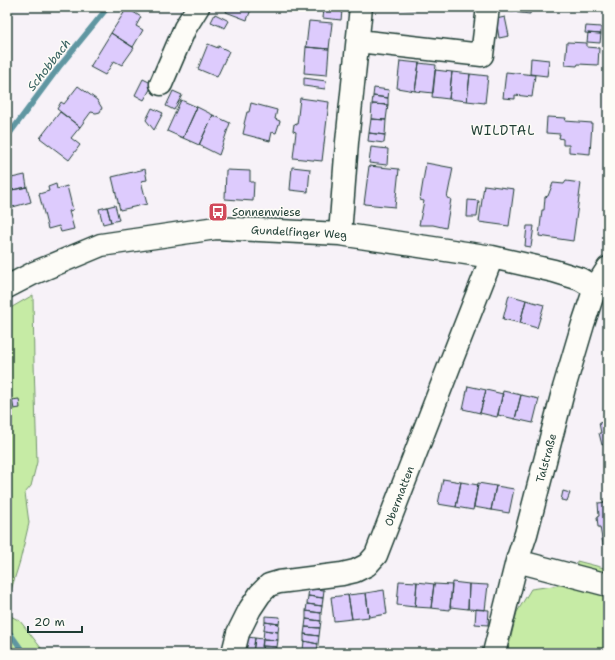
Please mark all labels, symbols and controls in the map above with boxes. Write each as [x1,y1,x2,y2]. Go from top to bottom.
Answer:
water label: Schobbach [24,36,74,94]
district label: WILDTAL [471,122,535,139]
bus stop icon: Sonnenwiese [207,201,229,223]
place label: Sonnenwiese [232,205,301,220]
street label: Gundelfinger Weg [251,222,348,243]
street label: Talstraße [533,432,560,484]
street label: Obermatten [381,464,418,528]
scale bar [28,608,82,634]
text: 20 m [34,614,65,630]

